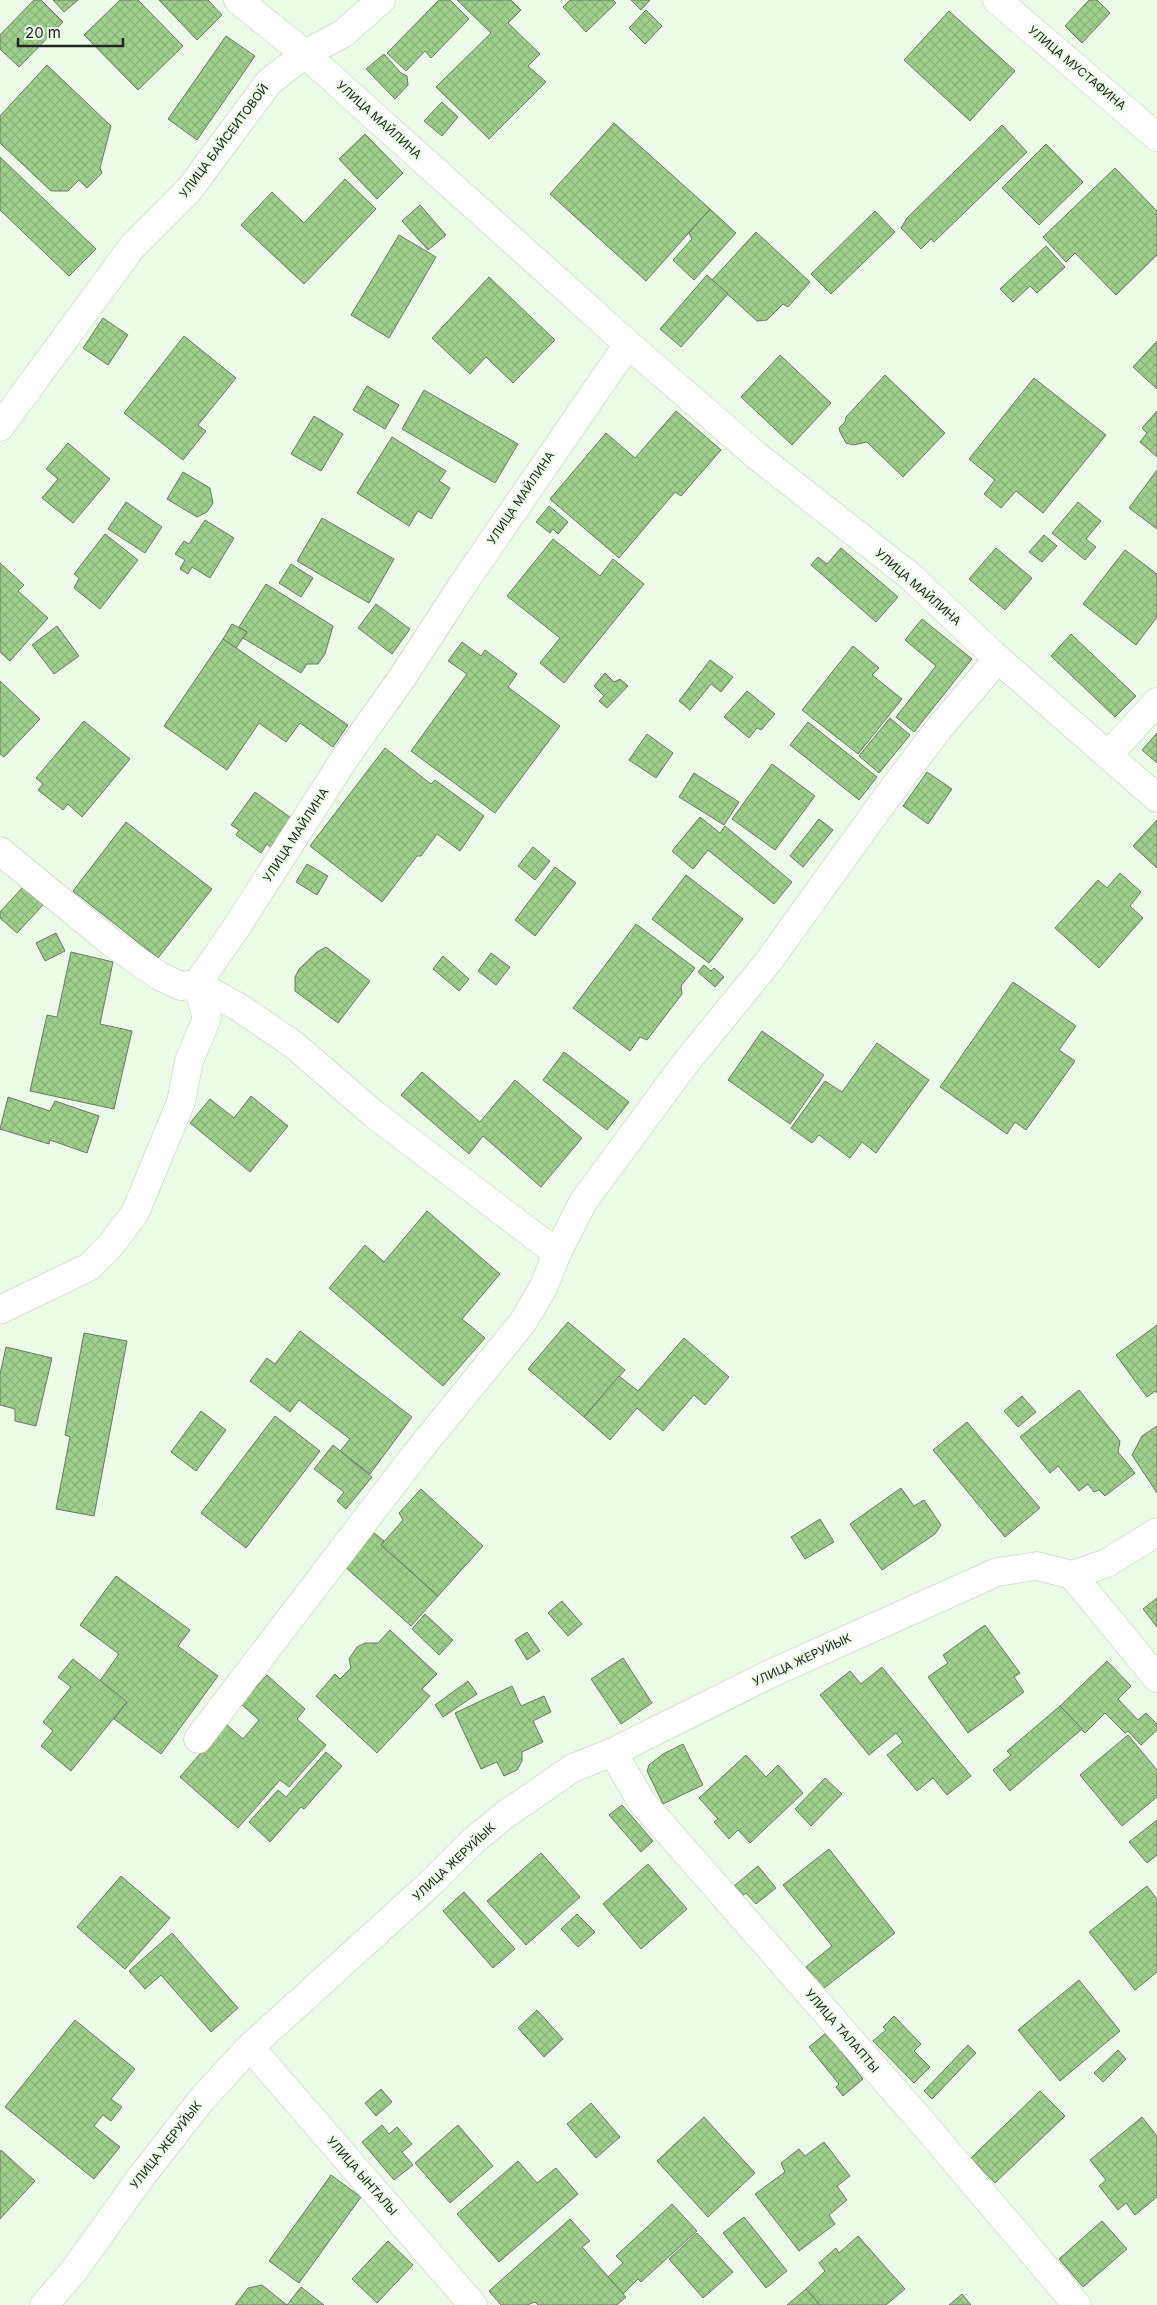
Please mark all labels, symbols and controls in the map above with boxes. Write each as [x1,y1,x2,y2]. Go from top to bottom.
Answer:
scale bar [18,15,122,47]
street label: УЛИЦА МУСТАФИНА [1025,22,1129,113]
text: 20 m [25,23,61,42]
street label: УЛИЦА МАЙЛИНА [334,78,425,162]
street label: УЛИЦА БАЙСЕИТОВОЙ [176,81,271,201]
street label: УЛИЦА МАЙЛИНА [484,448,557,547]
street label: УЛИЦА МАЙЛИНА [872,545,964,628]
street label: УЛИЦА МАЙЛИНА [260,785,332,885]
street label: УЛИЦА ЖЕРУЙЫК [750,1630,854,1689]
street label: УЛИЦА ЖЕРУЙЫК [409,1819,498,1904]
street label: УЛИЦА ТАЛАПТЫ [802,1986,883,2075]
street label: УЛИЦА ЖЕРУЙЫК [127,2098,205,2192]
street label: УЛИЦА ЫНТАЛЫ [324,2133,401,2218]

